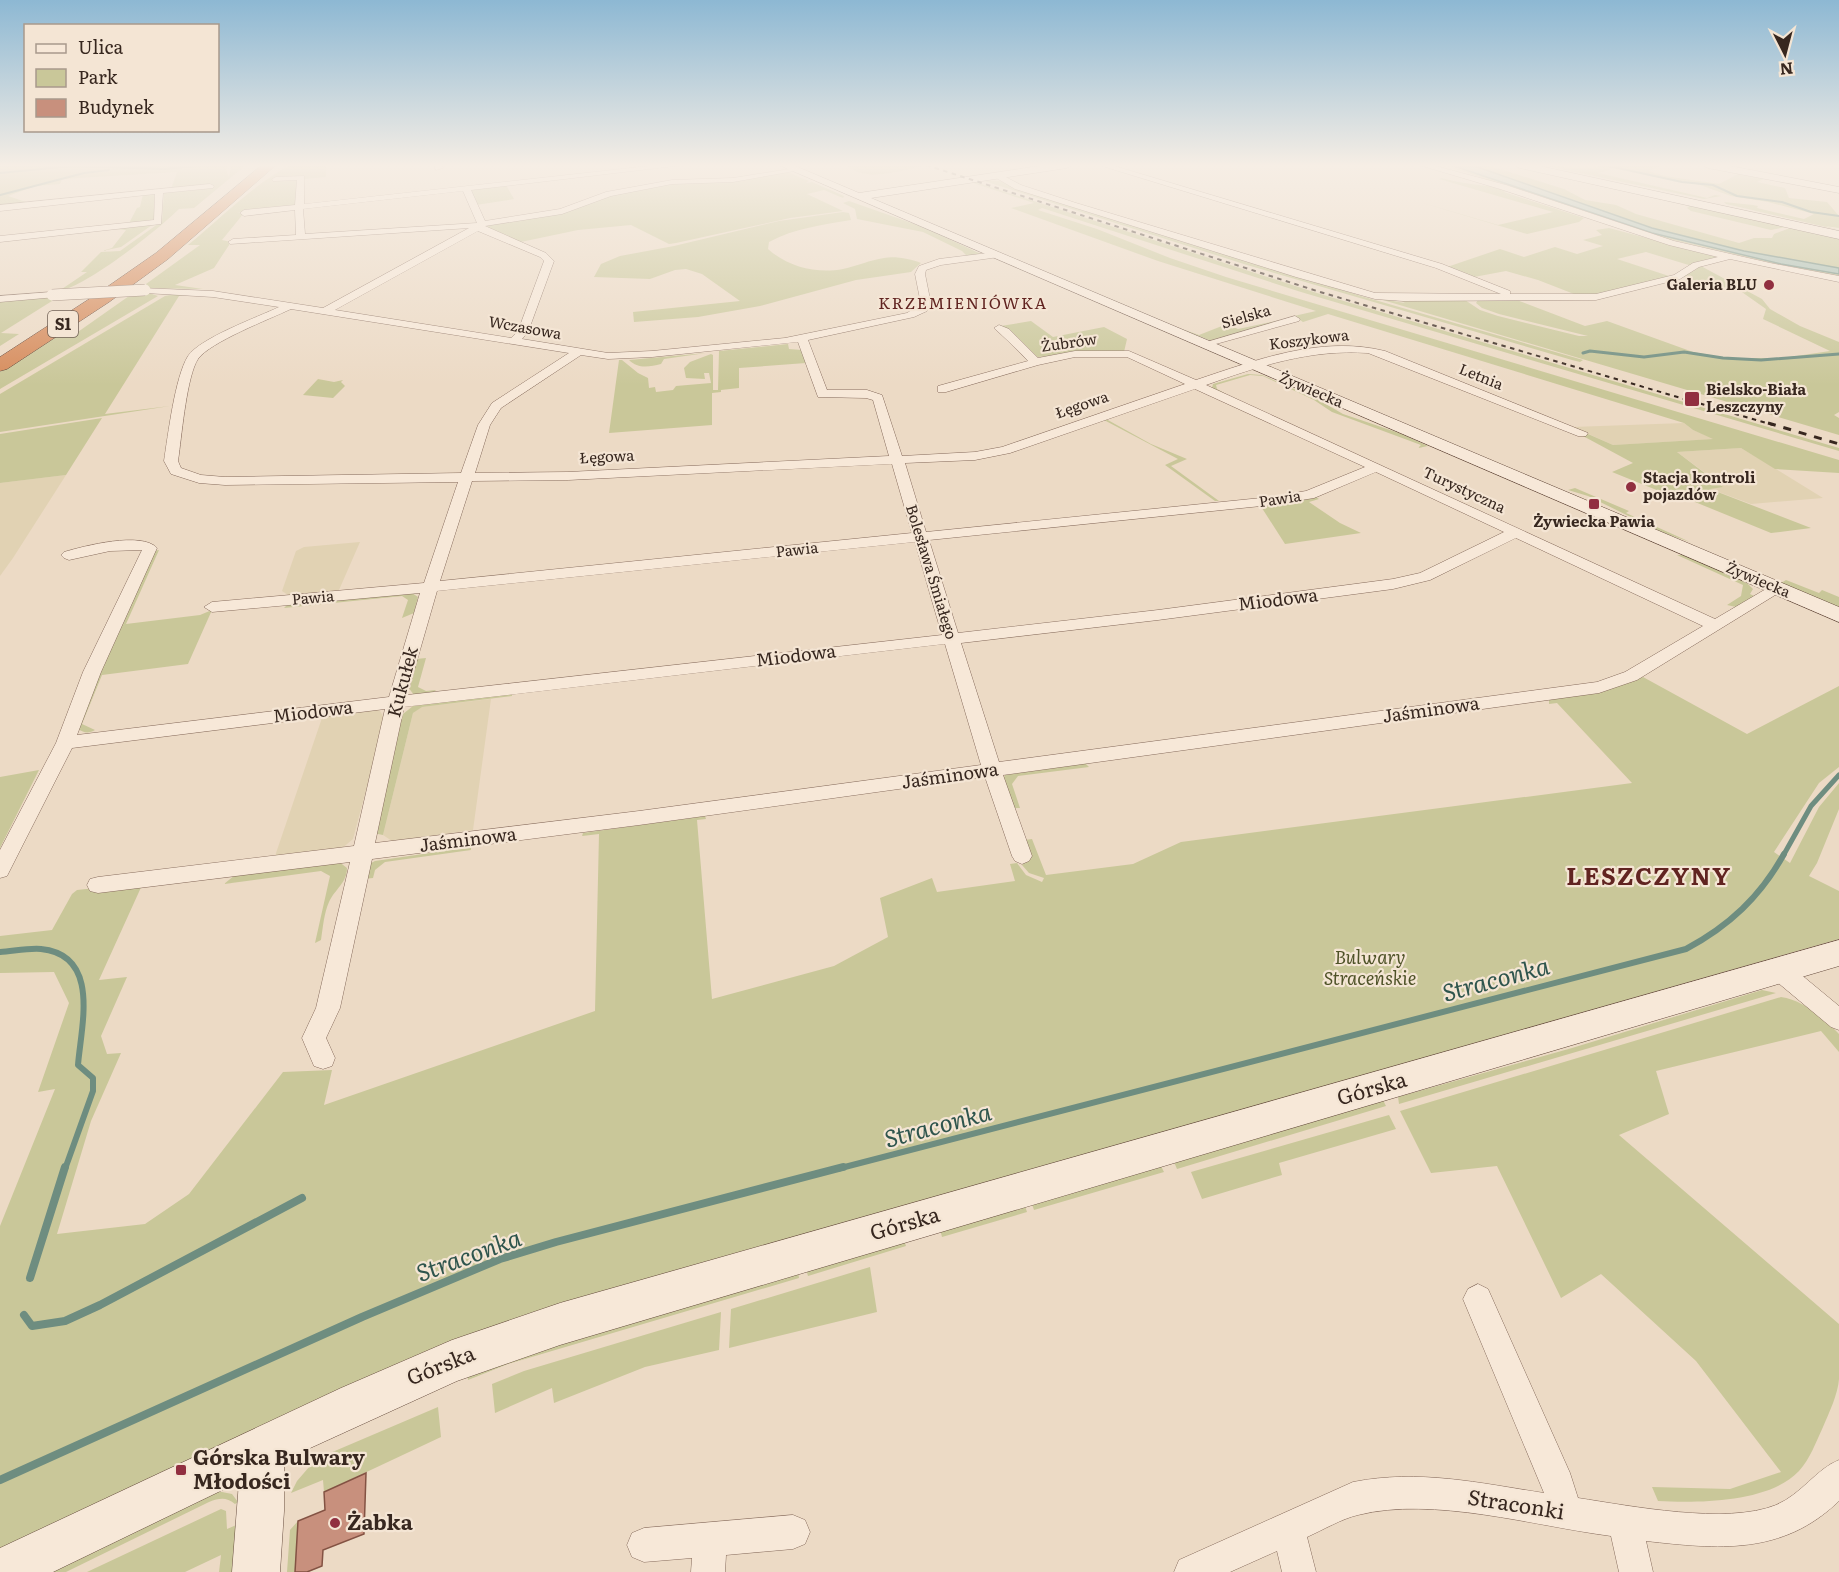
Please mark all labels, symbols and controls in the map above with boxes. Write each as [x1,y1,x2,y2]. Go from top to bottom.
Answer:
legend [24,24,219,132]
north arrow [1755,24,1815,84]
text: Ulica [78,33,124,60]
text: N [1779,57,1795,83]
text: Park [78,63,119,90]
text: Budynek [78,93,155,120]
place label: Galeria BLU [1667,272,1757,295]
marker: Galeria BLU [1762,278,1776,292]
district label: KRZEMIENIÓWKA [878,290,1048,314]
street label: Sielska [1218,297,1274,334]
street label: Wczasowa [487,309,565,344]
road number: S1 [48,311,78,337]
street label: Koszykowa [1268,322,1351,355]
street label: Żubrów [1039,326,1098,357]
street label: Letnia [1456,356,1508,395]
street label: Żywiecka [1276,365,1348,413]
place label: Bielsko-Biała Leszczyny [1706,377,1807,417]
street label: Łęgowa [1052,383,1112,423]
marker: Bielsko-Biała Leszczyny [1683,390,1701,408]
street label: Łęgowa [579,443,636,468]
street label: Turystyczna [1419,459,1511,518]
place label: Stacja kontroli pojazdów [1643,465,1756,505]
marker: Stacja kontroli pojazdów [1624,480,1638,494]
street label: Pawia [1257,483,1303,512]
marker: Żywiecka Pawia [1587,497,1601,511]
street label: Bolesława Śmiałego [901,501,964,642]
place label: Żywiecka Pawia [1533,509,1655,532]
street label: Pawia [774,535,820,562]
street label: Żywiecka [1723,555,1795,603]
street label: Miodowa [1236,580,1320,617]
street label: Pawia [291,583,336,610]
street label: Miodowa [754,636,838,673]
street label: Kukułek [379,642,424,720]
street label: Jaśminowa [1381,688,1481,729]
street label: Miodowa [271,692,355,729]
street label: Jaśminowa [900,754,1000,795]
street label: Jaśminowa [418,819,518,858]
district label: LESZCZYNY [1566,857,1732,892]
park label: Bulwary Straceńskie [1324,943,1416,991]
water label: Straconka [1438,946,1553,1009]
street label: Górska [1333,1062,1411,1111]
water label: Straconka [880,1092,995,1155]
street label: Górska [866,1197,944,1246]
water label: Straconka [411,1218,526,1289]
street label: Górska [401,1336,480,1391]
place label: Górska Bulwary Młodości [193,1440,365,1495]
marker: Górska Bulwary Młodości [174,1463,188,1477]
street label: Straconki [1466,1480,1567,1525]
place label: Żabka [347,1505,414,1536]
marker: Żabka [328,1516,342,1530]

